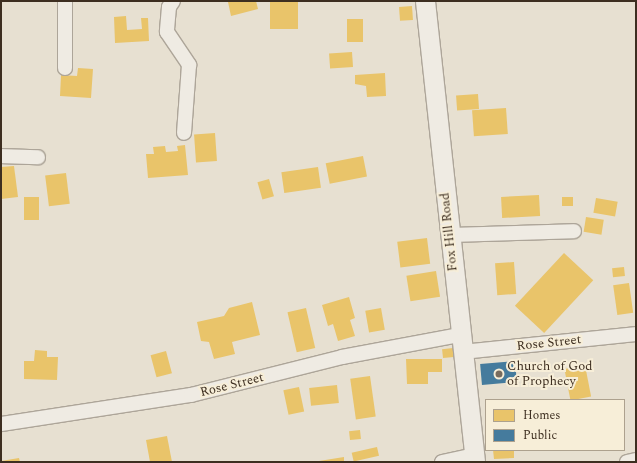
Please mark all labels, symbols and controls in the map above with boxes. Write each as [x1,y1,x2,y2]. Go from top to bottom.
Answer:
street label: Fox Hill Road [437,192,461,272]
street label: Rose Street [516,332,582,354]
place label: Church of God of Prophecy [507,359,593,390]
marker: Church of God of Prophecy [494,369,504,379]
street label: Rose Street [199,370,265,400]
legend [485,399,625,451]
text: Homes [523,406,561,425]
text: Public [523,426,557,445]

